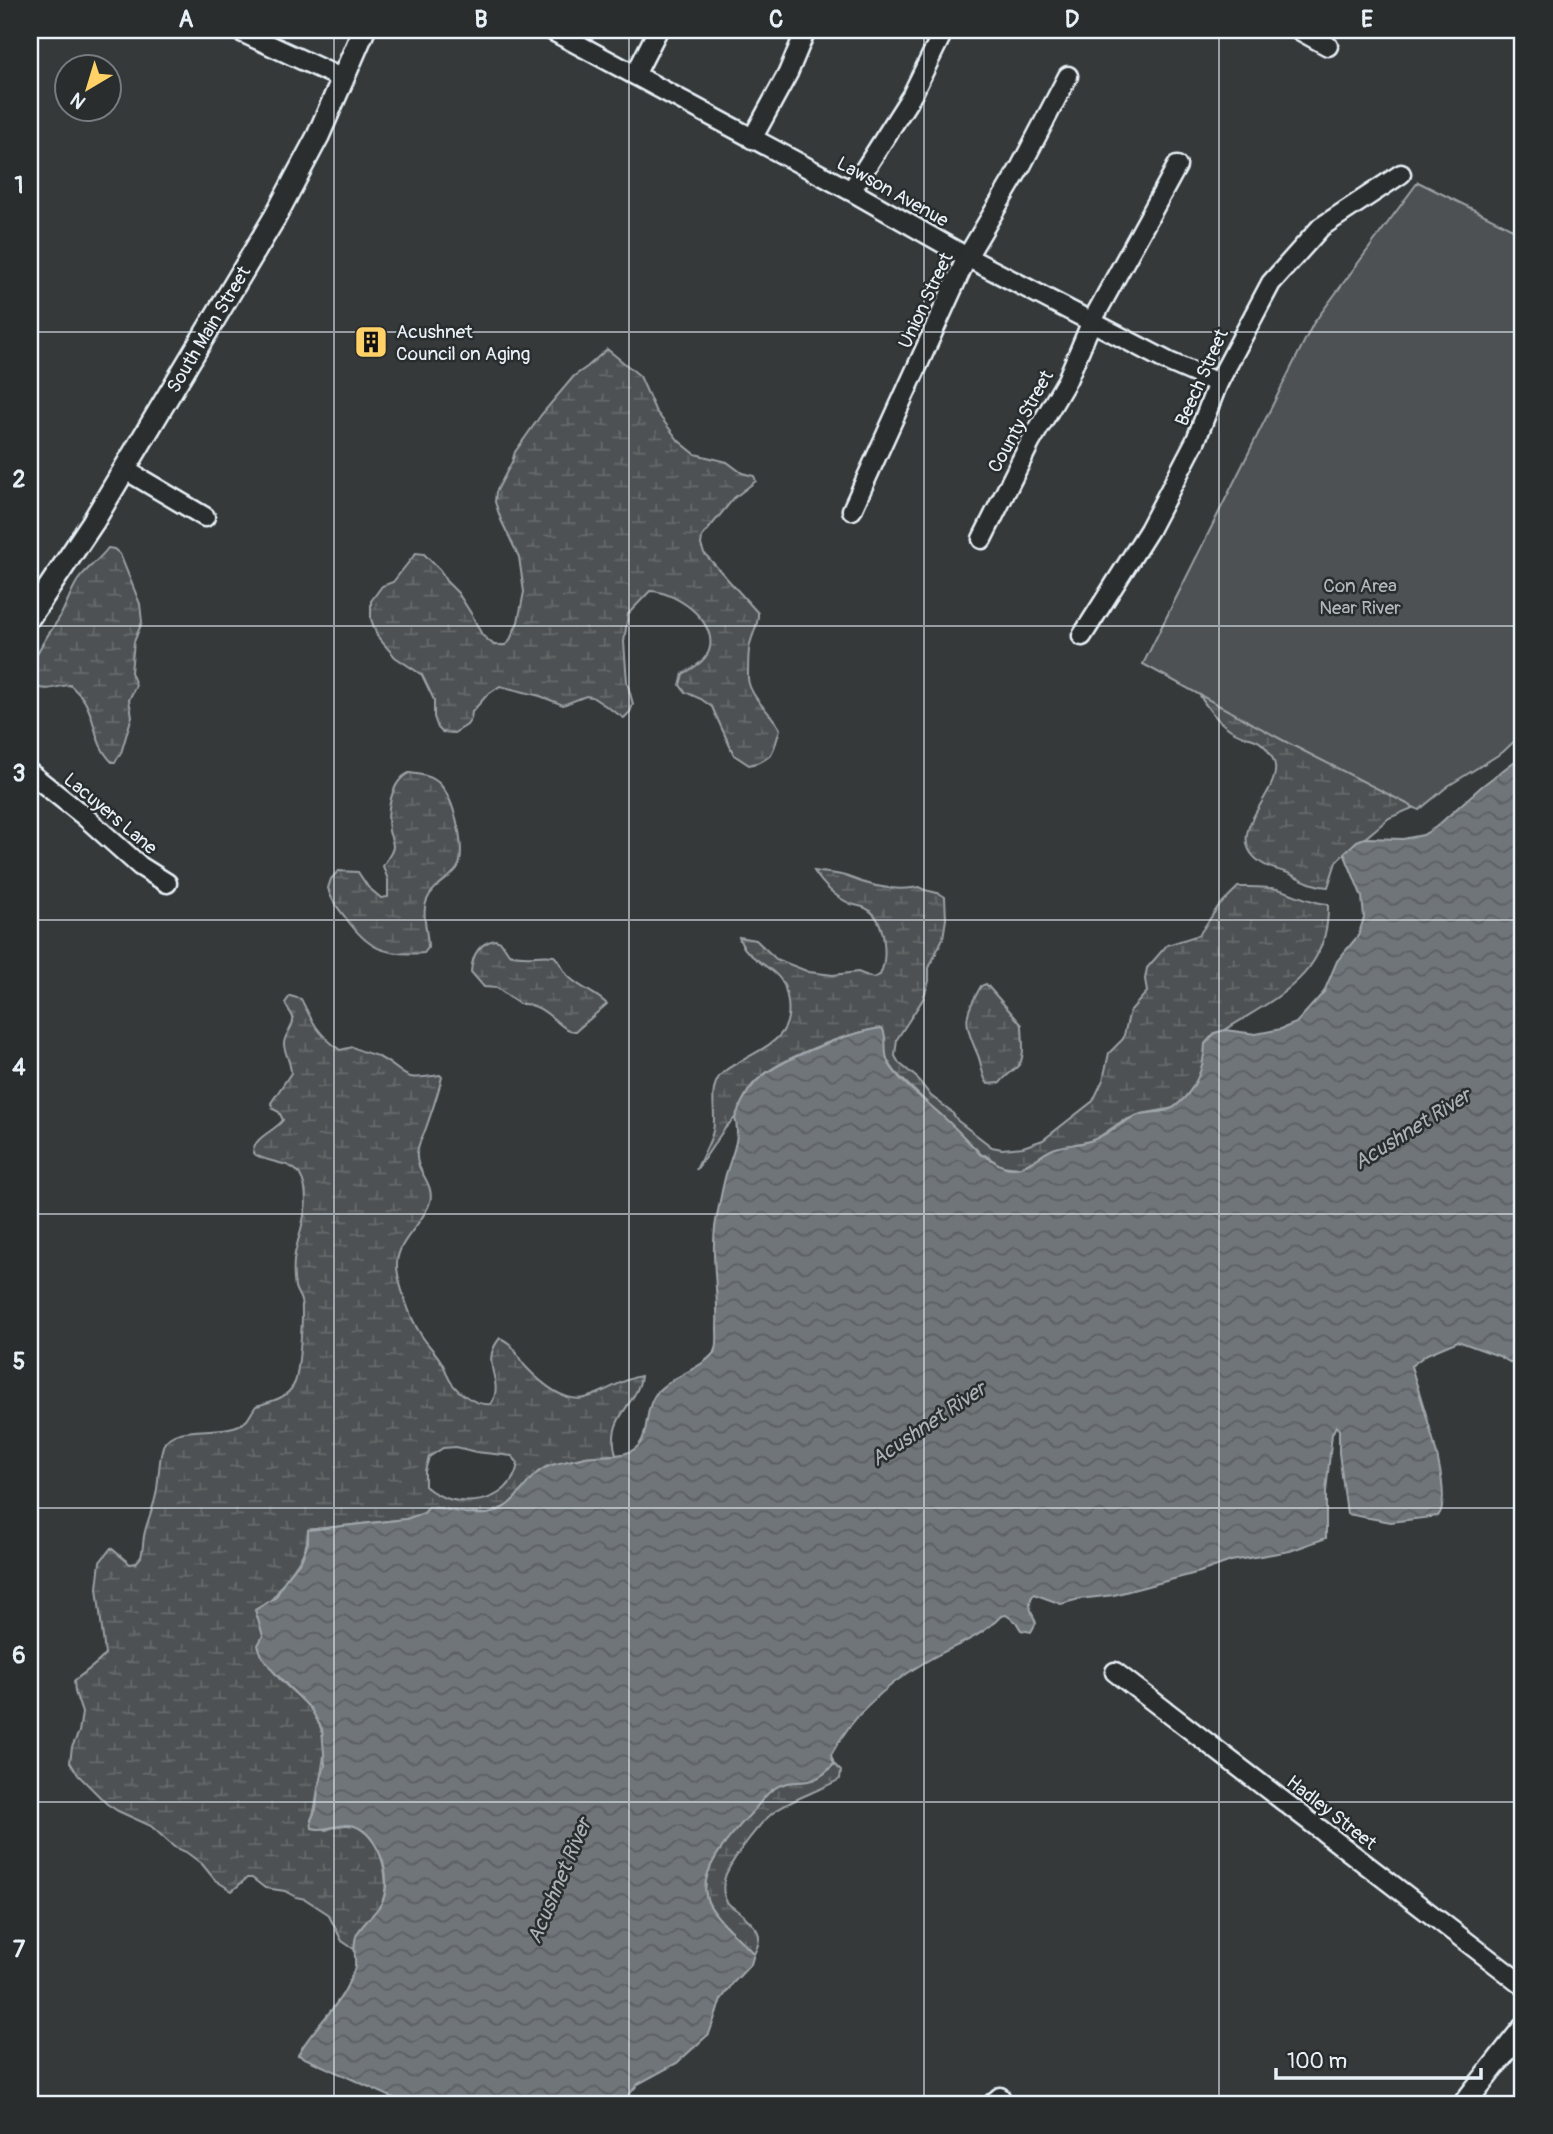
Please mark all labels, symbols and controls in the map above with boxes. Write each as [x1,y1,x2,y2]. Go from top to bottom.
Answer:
text: A [179,5,194,34]
text: B [474,5,488,34]
text: C [769,5,783,34]
text: D [1065,5,1079,34]
text: E [1361,5,1373,34]
north arrow [52,52,122,122]
text: N [66,87,91,114]
street label: Lawson Avenue [832,151,953,233]
text: 1 [15,171,24,200]
street label: Union Street [893,248,959,352]
street label: South Main Street [162,261,256,397]
place label: Acushnet Council on Aging [396,320,530,366]
building icon: Acushnet Council on Aging [352,323,390,361]
street label: Beech Street [1170,325,1234,430]
street label: County Street [983,366,1059,477]
text: 2 [13,465,26,494]
park label: Con Area Near River [1319,574,1401,620]
text: 3 [13,759,25,788]
street label: Lacuyers Lane [59,768,162,860]
text: 4 [12,1053,26,1082]
water label: Acushnet River [1349,1081,1478,1176]
text: 5 [13,1347,25,1376]
water label: Acushnet River [866,1375,993,1473]
text: 6 [12,1641,26,1670]
street label: Hadley Street [1282,1770,1382,1856]
water label: Acushnet River [521,1812,599,1948]
text: 7 [13,1935,26,1964]
scale bar [1276,2036,1481,2080]
text: 100 m [1287,2048,1347,2075]

